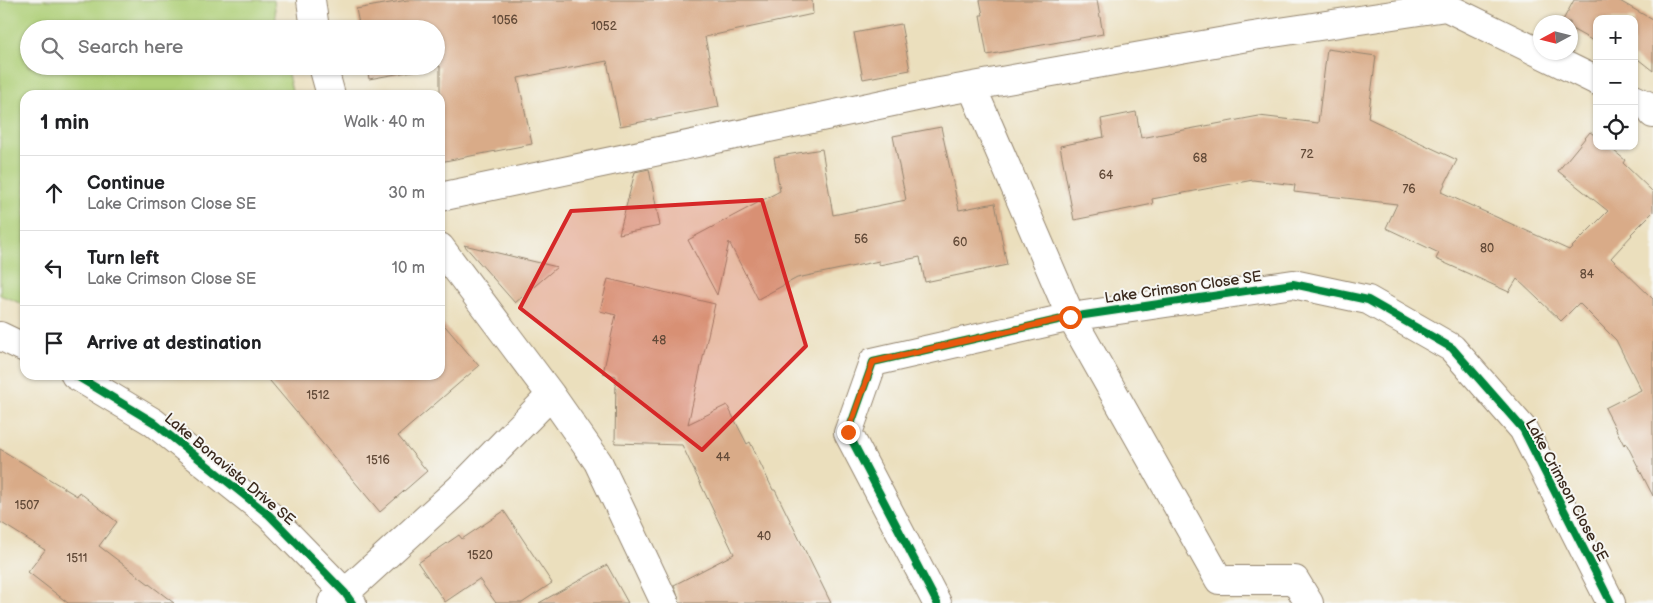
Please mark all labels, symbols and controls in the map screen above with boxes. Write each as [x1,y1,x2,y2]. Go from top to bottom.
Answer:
house number: 1056 [492,13,518,28]
north arrow [1533,15,1578,60]
map controls [1593,15,1638,150]
button: + [1593,15,1638,60]
house number: 1052 [591,19,617,34]
search box [20,20,445,75]
icon: search [38,34,66,62]
text: Search here [78,36,183,59]
button: − [1593,60,1638,105]
button: locate [1593,105,1638,150]
text: 1 min [40,110,89,135]
text: Walk · 40 m [344,113,425,132]
house number: 72 [1301,147,1313,162]
house number: 68 [1193,151,1207,166]
house number: 64 [1099,168,1114,183]
text: Continue [87,172,165,195]
icon: ahead [40,179,68,207]
house number: 76 [1402,182,1416,197]
text: 30 m [388,184,425,203]
text: Lake Crimson Close SE [87,195,256,214]
house number: 56 [854,232,868,247]
house number: 60 [953,235,967,250]
house number: 80 [1480,241,1494,256]
text: Turn left [87,247,159,270]
icon: left [40,254,68,282]
text: 10 m [392,259,425,278]
street label: Lake Crimson Close SE [1103,267,1263,308]
house number: 84 [1580,267,1595,282]
text: Lake Crimson Close SE [87,270,256,289]
route start [1059,306,1082,329]
icon: arrive [40,329,68,357]
text: Arrive at destination [87,332,262,355]
house number: 48 [652,333,666,348]
house number: 1512 [306,388,330,403]
street label: Lake Bonavista Drive SE [160,409,299,530]
street label: Lake Crimson Close SE [1521,416,1612,565]
route end [837,421,860,444]
house number: 44 [716,450,731,465]
house number: 1516 [366,453,390,468]
house number: 1507 [15,498,39,513]
house number: 40 [757,529,771,544]
house number: 1520 [467,548,493,563]
house number: 1511 [67,551,87,566]

